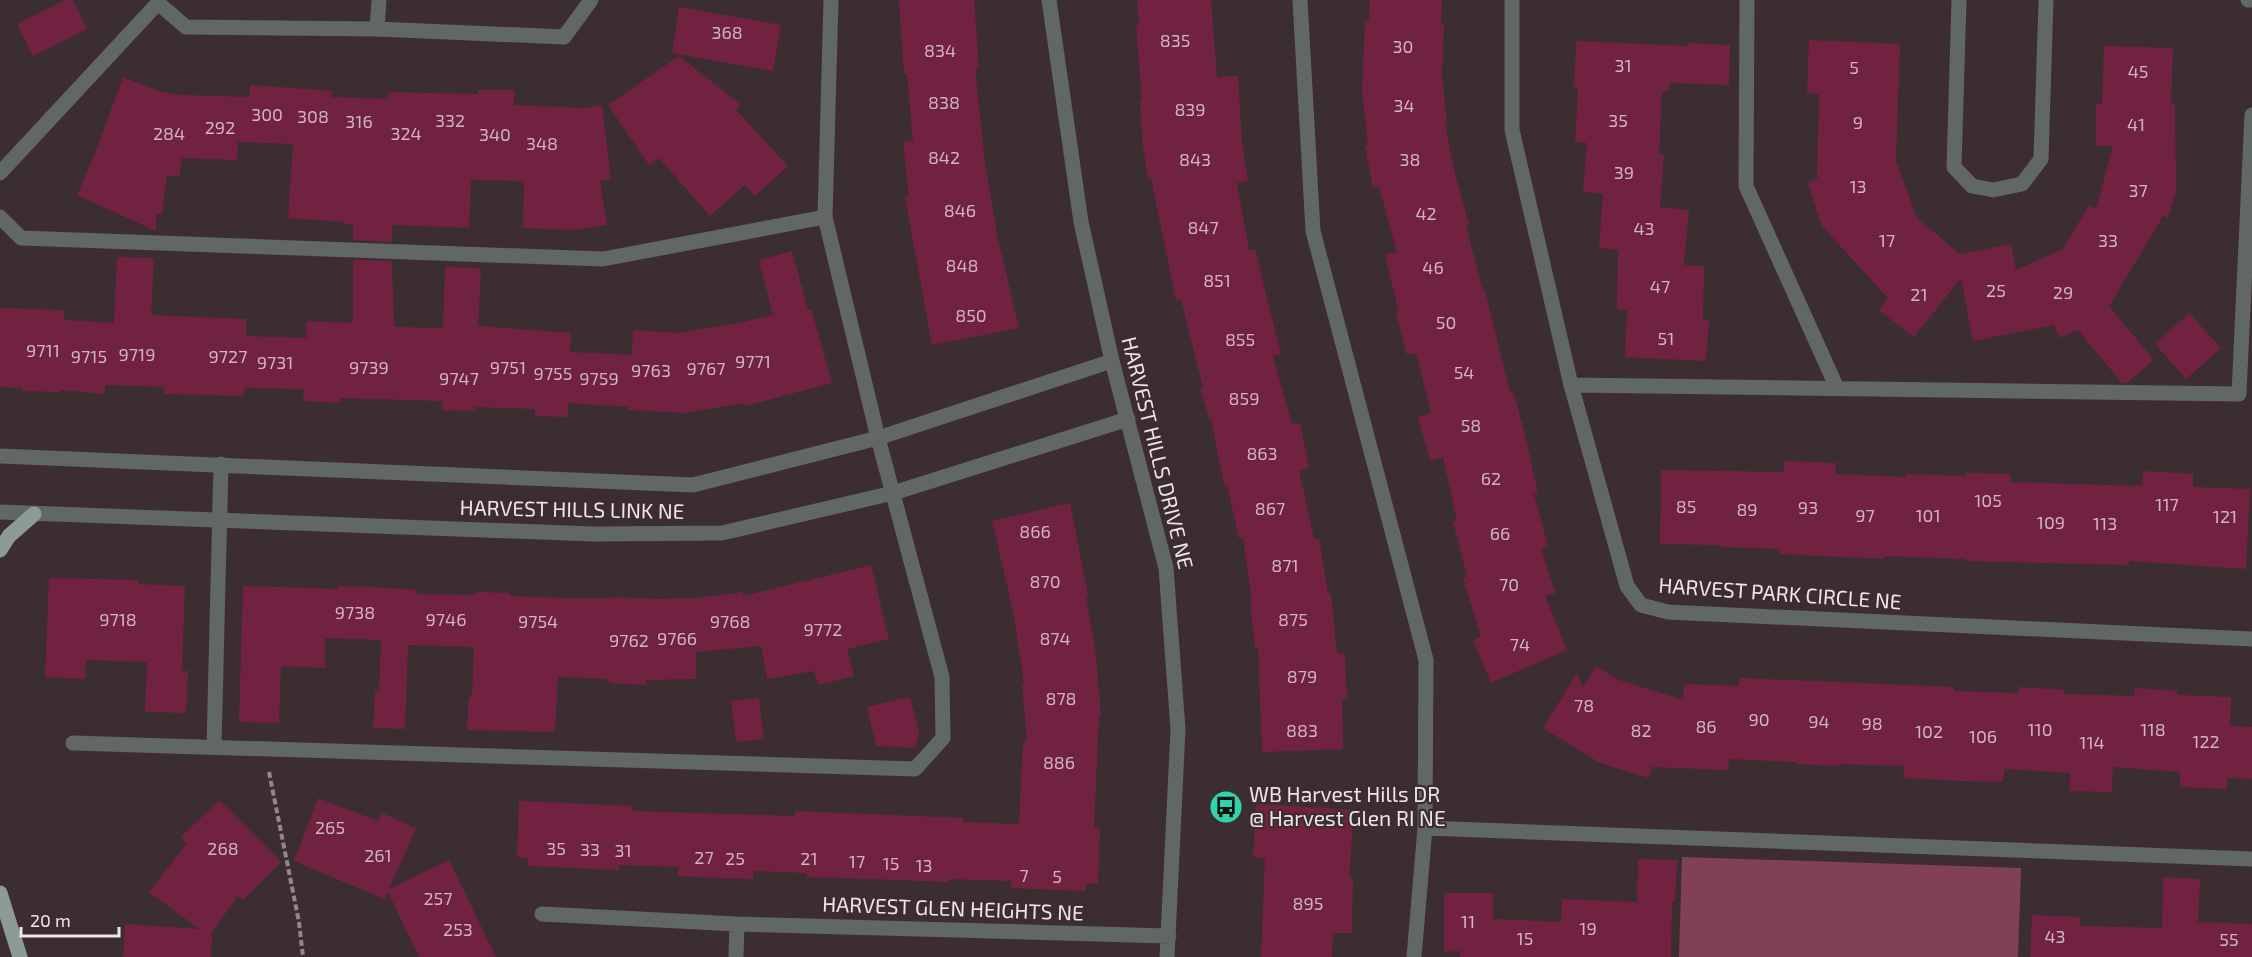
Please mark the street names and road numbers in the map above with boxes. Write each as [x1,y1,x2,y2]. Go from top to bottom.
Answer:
street label: HARVEST HILLS DRIVE NE [1117,334,1199,571]
street label: HARVEST HILLS LINK NE [459,494,685,523]
street label: HARVEST PARK CIRCLE NE [1658,572,1902,613]
street label: HARVEST GLEN HEIGHTS NE [822,890,1084,925]

